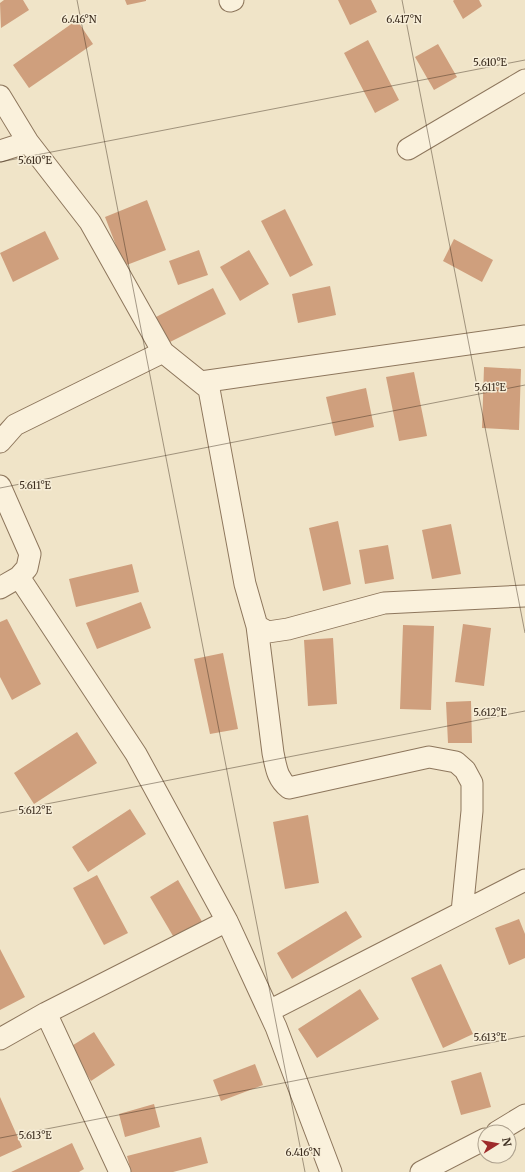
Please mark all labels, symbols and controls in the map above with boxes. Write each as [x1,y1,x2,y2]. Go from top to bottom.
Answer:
text: 6.416°N [62,13,97,26]
text: 6.417°N [386,13,422,26]
text: 5.610°E [473,56,508,69]
text: 5.610°E [18,154,53,167]
text: 5.611°E [474,381,506,394]
text: 5.611°E [19,479,51,492]
text: 5.612°E [473,706,507,719]
text: 5.612°E [18,804,52,817]
text: 5.613°E [473,1031,507,1044]
north arrow [477,1124,517,1164]
text: 5.613°E [18,1129,52,1142]
text: N [499,1136,515,1148]
text: 6.416°N [286,1146,321,1159]

